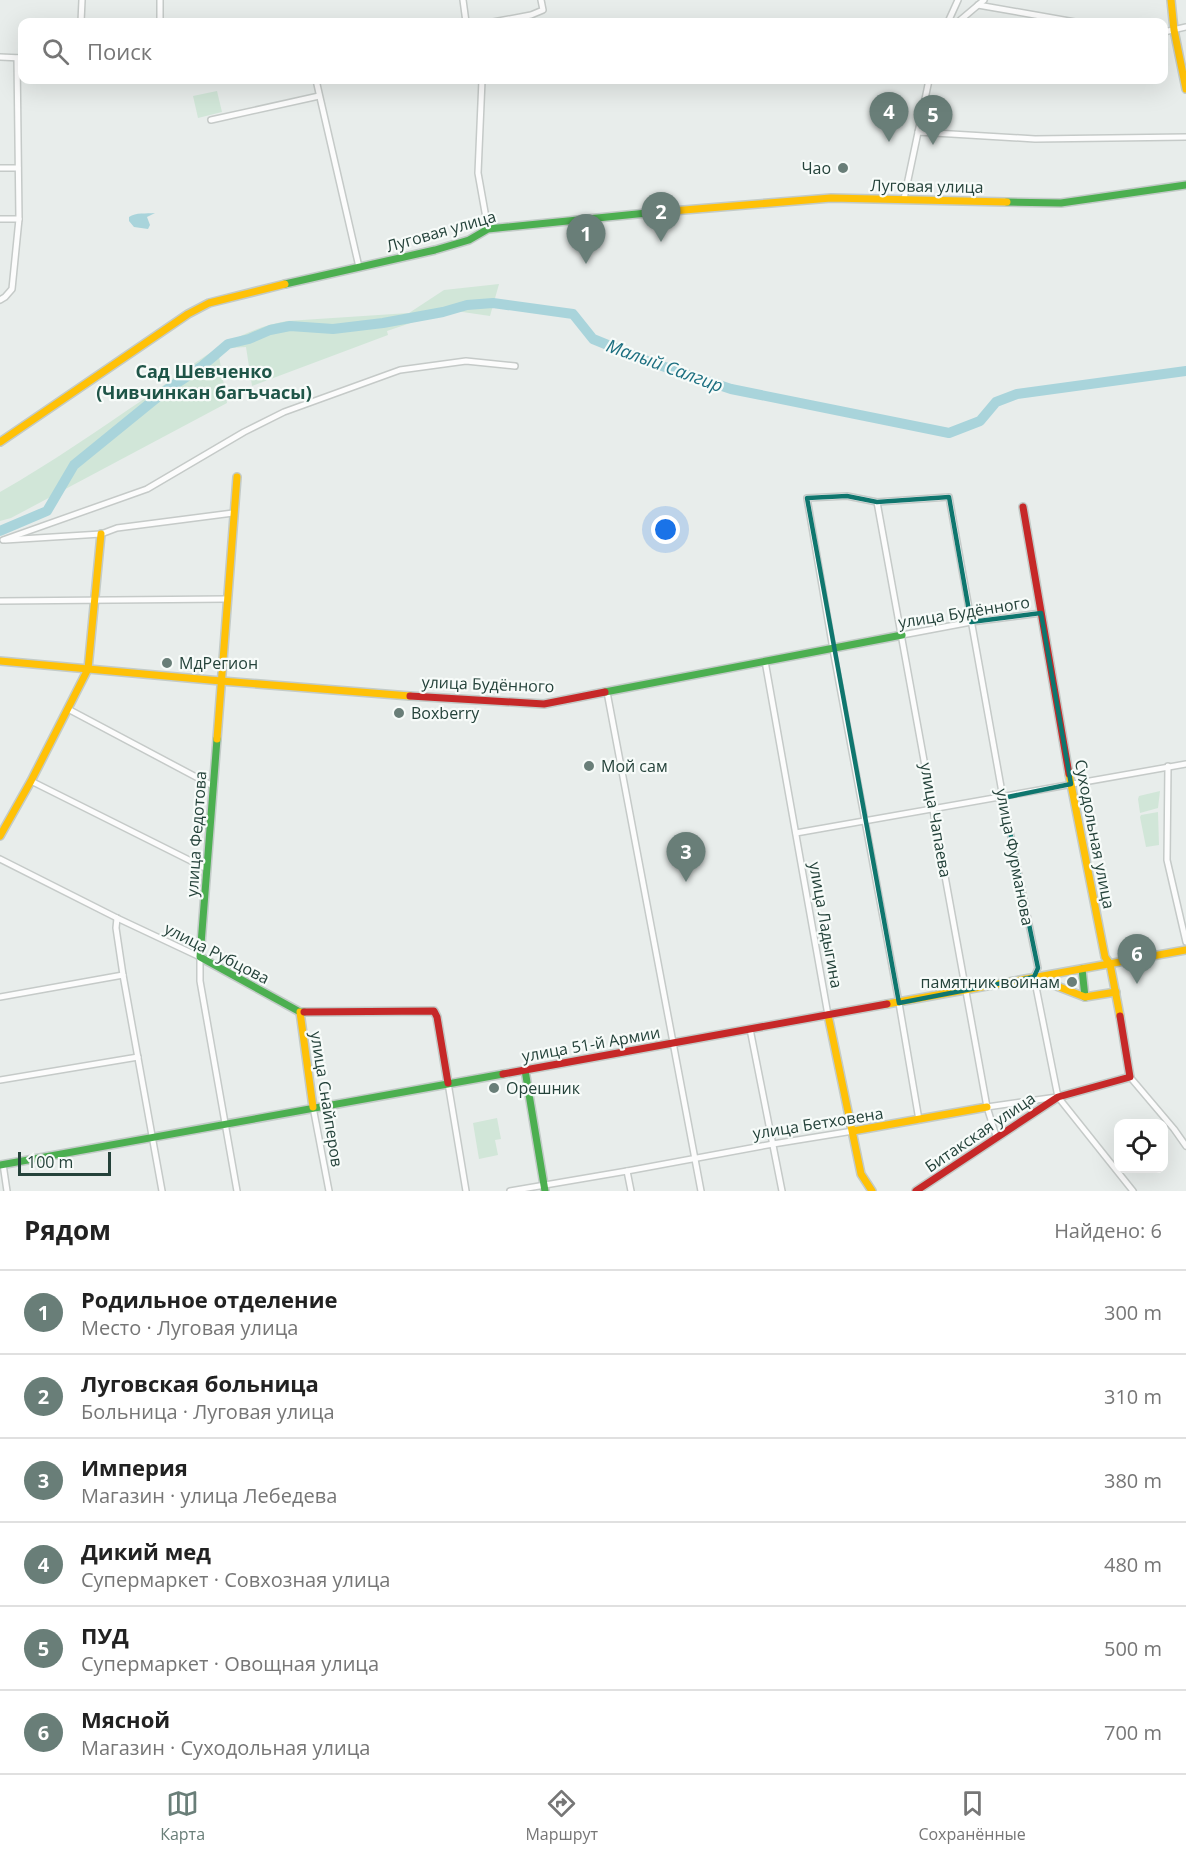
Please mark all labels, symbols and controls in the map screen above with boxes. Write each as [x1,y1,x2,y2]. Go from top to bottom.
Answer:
search box [18,18,1168,84]
icon: search [39,35,72,68]
text: Поиск [87,36,152,66]
pin: 4 [870,92,908,142]
pin: 5 [914,96,952,145]
place label: Чао [801,157,831,179]
marker: Чао [836,161,850,175]
street label: Луговая улица [870,174,984,198]
pin: 2 [642,192,680,242]
street label: Луговая улица [384,205,498,257]
pin: 1 [566,214,606,264]
water label: Малый Салгир [603,333,727,397]
district label: Сад Шевченко (Чивчинкан багъчасы) [96,359,312,404]
your location [651,515,680,544]
street label: улица Будённого [897,591,1031,633]
place label: МдРегион [179,652,258,674]
marker: МдРегион [160,656,174,670]
street label: улица Будённого [421,671,555,697]
place label: Boxberry [411,702,480,724]
marker: Boxberry [392,706,406,720]
place label: Мой сам [601,755,668,777]
street label: Суходольная улица [1070,757,1120,911]
marker: Мой сам [582,759,596,773]
street label: улица Чапаева [915,761,957,879]
street label: улица Федотова [181,770,211,898]
street label: улица Фурманова [991,786,1039,928]
pin: 3 [666,832,706,882]
street label: улица Ладыгина [804,860,848,990]
street label: улица Рубцова [161,917,273,989]
pin: 6 [1118,934,1156,984]
place label: памятник воинам [921,971,1060,993]
marker: памятник воинам [1065,975,1079,989]
street label: улица 51-й Армии [520,1021,662,1067]
street label: улица Снайперов [305,1030,349,1168]
place label: Орешник [506,1077,581,1099]
marker: Орешник [487,1081,501,1095]
street label: Битакская улица [920,1087,1040,1177]
street label: улица Бетховена [751,1102,885,1144]
map controls [1114,1119,1168,1173]
button: locate [1114,1119,1168,1173]
scale bar [18,1149,111,1176]
text: 100 m [27,1151,73,1173]
text: Рядом [24,1212,111,1248]
text: Найдено: 6 [1054,1217,1162,1244]
text: Родильное отделение [81,1284,337,1314]
text: 1 [38,1299,49,1326]
text: 300 m [1104,1299,1162,1326]
text: Место · Луговая улица [81,1314,298,1341]
text: Луговская больница [81,1368,319,1398]
text: 2 [38,1383,49,1410]
text: 310 m [1104,1383,1162,1410]
text: Больница · Луговая улица [81,1398,335,1425]
text: Империя [81,1452,188,1482]
text: 3 [38,1467,49,1494]
text: 380 m [1104,1467,1162,1494]
text: Магазин · улица Лебедева [81,1482,337,1509]
text: Дикий мед [81,1536,211,1566]
text: 4 [38,1551,49,1578]
text: 480 m [1104,1551,1162,1578]
text: Супермаркет · Совхозная улица [81,1566,390,1593]
text: ПУД [81,1620,129,1650]
text: 5 [38,1635,49,1662]
text: 500 m [1104,1635,1162,1662]
text: Супермаркет · Овощная улица [81,1650,379,1677]
text: Мясной [81,1704,170,1734]
text: 6 [38,1719,49,1746]
text: 700 m [1104,1719,1162,1746]
text: Магазин · Суходольная улица [81,1734,370,1761]
tab: Карта [160,1787,205,1845]
tab: Маршрут [525,1787,598,1845]
tab: Сохранённые [918,1787,1026,1845]

